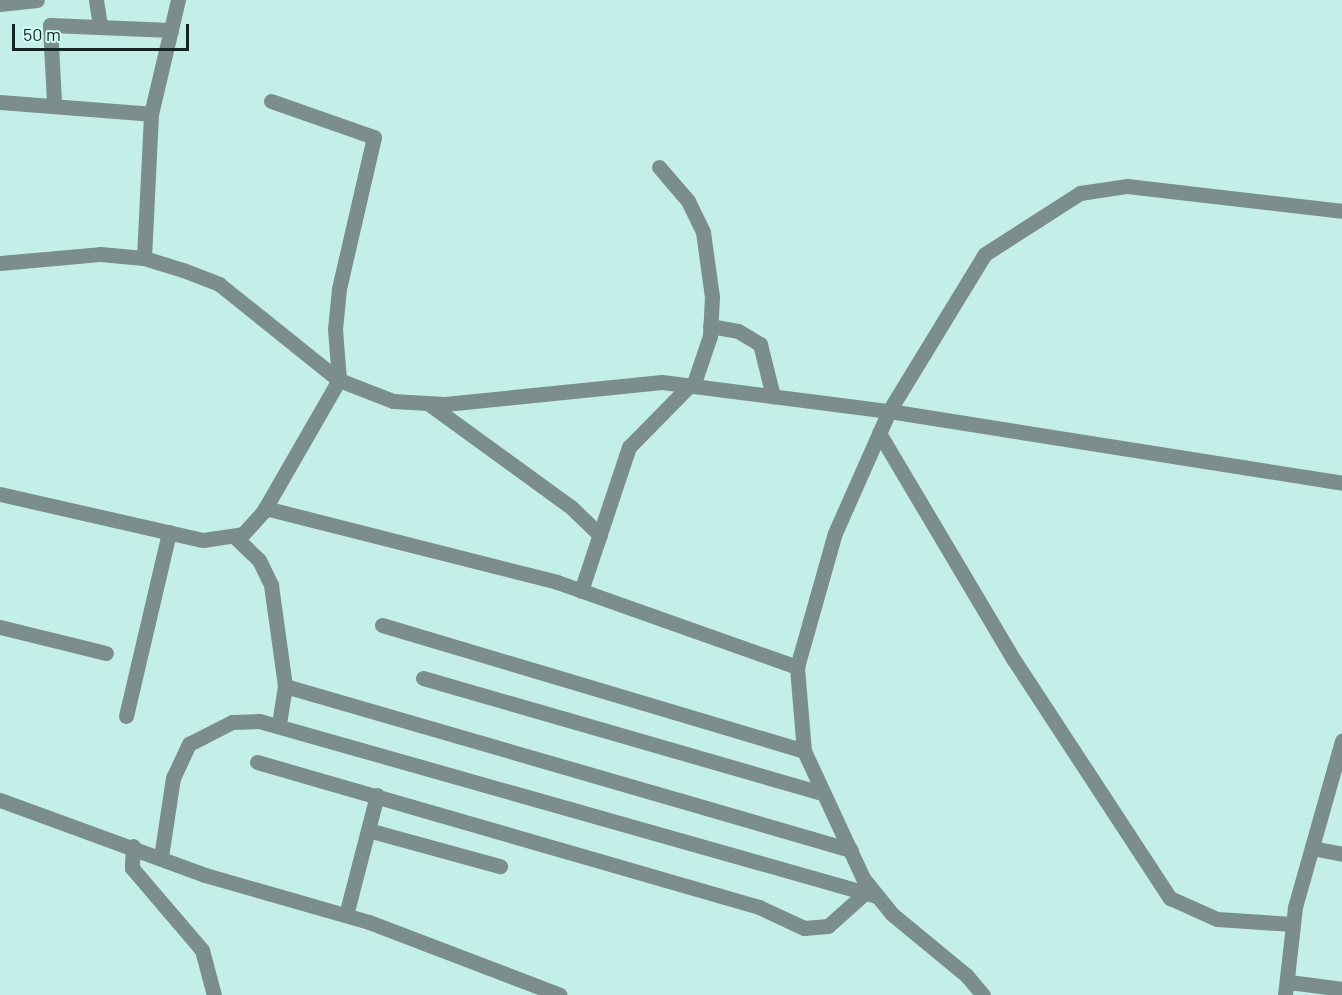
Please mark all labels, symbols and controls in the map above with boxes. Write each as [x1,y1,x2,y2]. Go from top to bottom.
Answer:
scale bar [15,12,192,50]
text: 50 m [23,23,61,45]

